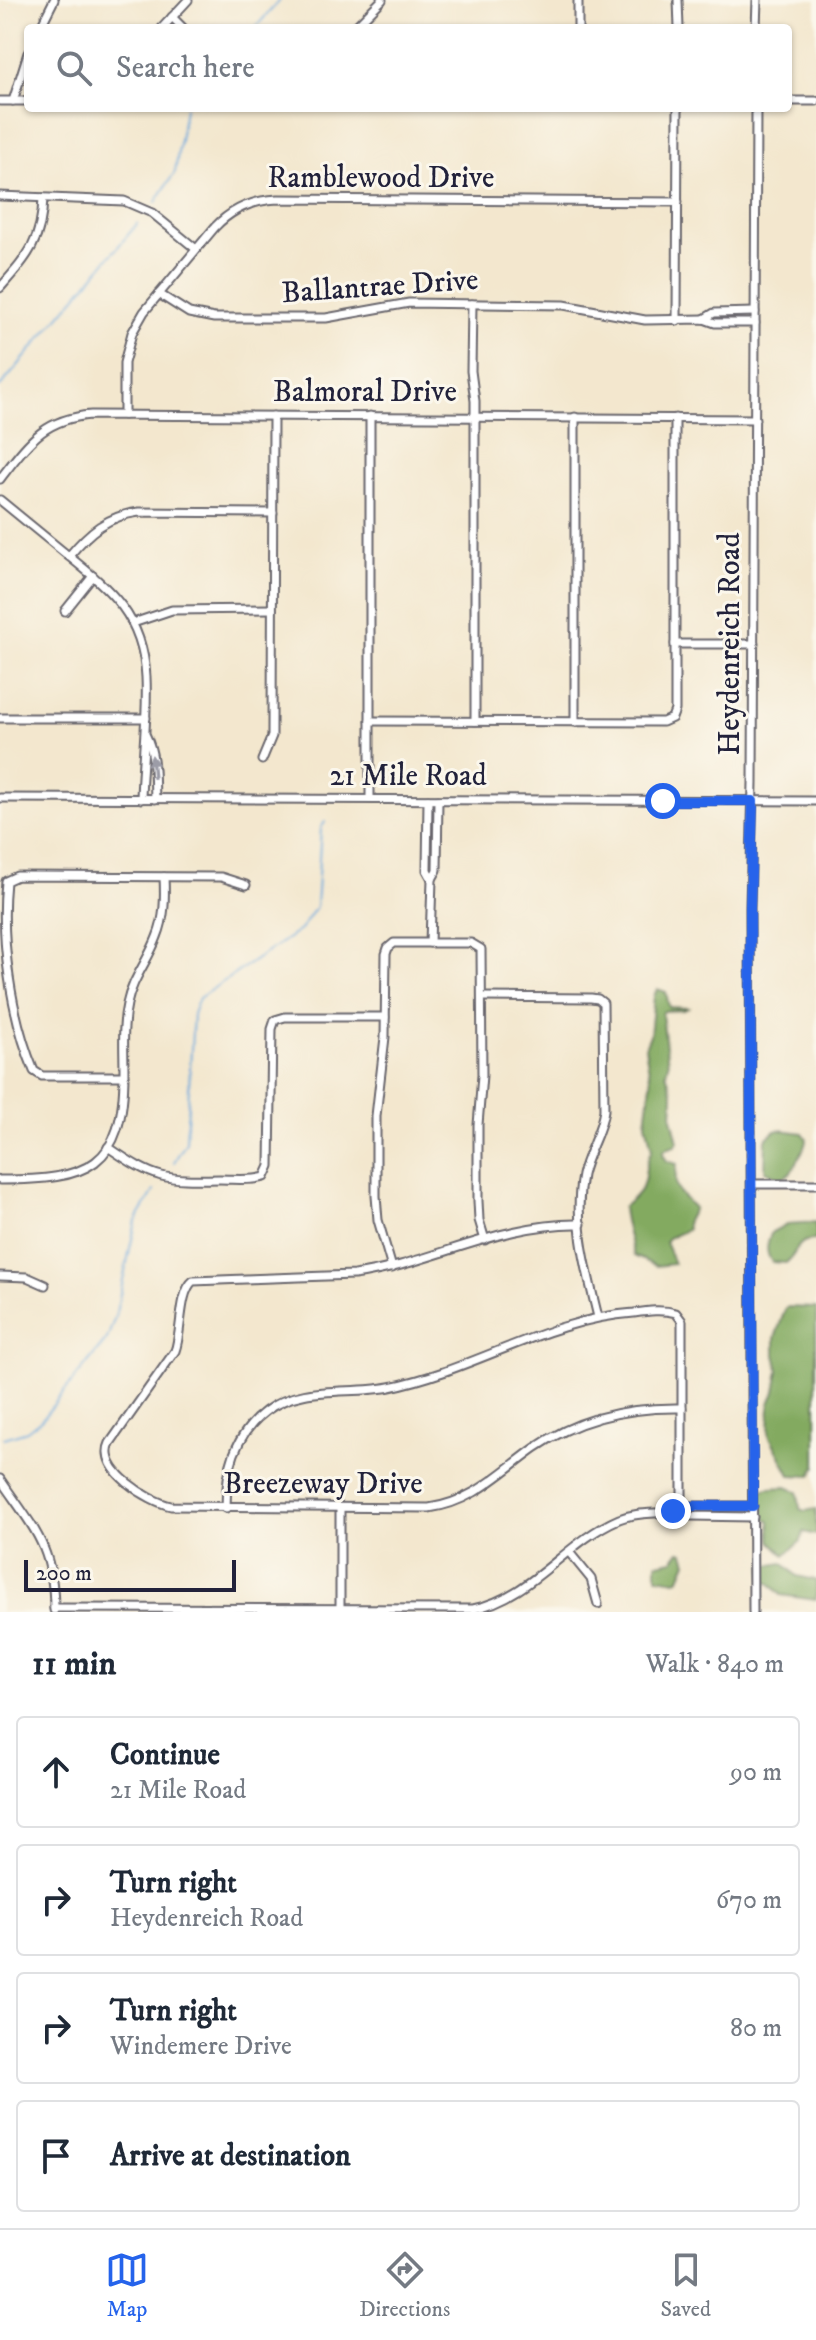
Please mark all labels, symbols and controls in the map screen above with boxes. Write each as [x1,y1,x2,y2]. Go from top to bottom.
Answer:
search box [24,24,792,112]
icon: search [52,46,96,90]
text: Search here [116,50,255,87]
street label: Ramblewood Drive [268,160,494,197]
street label: Ballantrae Drive [280,262,480,312]
street label: Balmoral Drive [273,374,457,411]
street label: Heydenreich Road [712,533,749,755]
one-way arrow [146,754,159,779]
street label: 21 Mile Road [329,758,487,795]
route start [645,783,681,819]
street label: Breezeway Drive [223,1466,423,1503]
route end [655,1493,691,1529]
scale bar [24,1556,236,1592]
text: 200 m [36,1560,92,1587]
text: 11 min [32,1643,116,1685]
text: Walk · 840 m [646,1648,784,1681]
text: Continue [110,1737,220,1774]
icon: ahead [34,1750,78,1794]
text: 90 m [730,1756,782,1789]
text: 21 Mile Road [110,1774,246,1807]
text: Turn right [110,1865,237,1902]
icon: right [34,1878,78,1922]
text: 670 m [716,1884,782,1917]
text: Heydenreich Road [110,1902,303,1935]
text: Turn right [110,1993,237,2030]
icon: right [34,2006,78,2050]
text: 80 m [730,2012,782,2045]
text: Windemere Drive [110,2030,292,2063]
icon: arrive [34,2134,78,2178]
text: Arrive at destination [110,2138,351,2175]
tab: Map [105,2248,149,2323]
tab: Directions [359,2248,450,2323]
tab: Saved [660,2248,711,2323]

